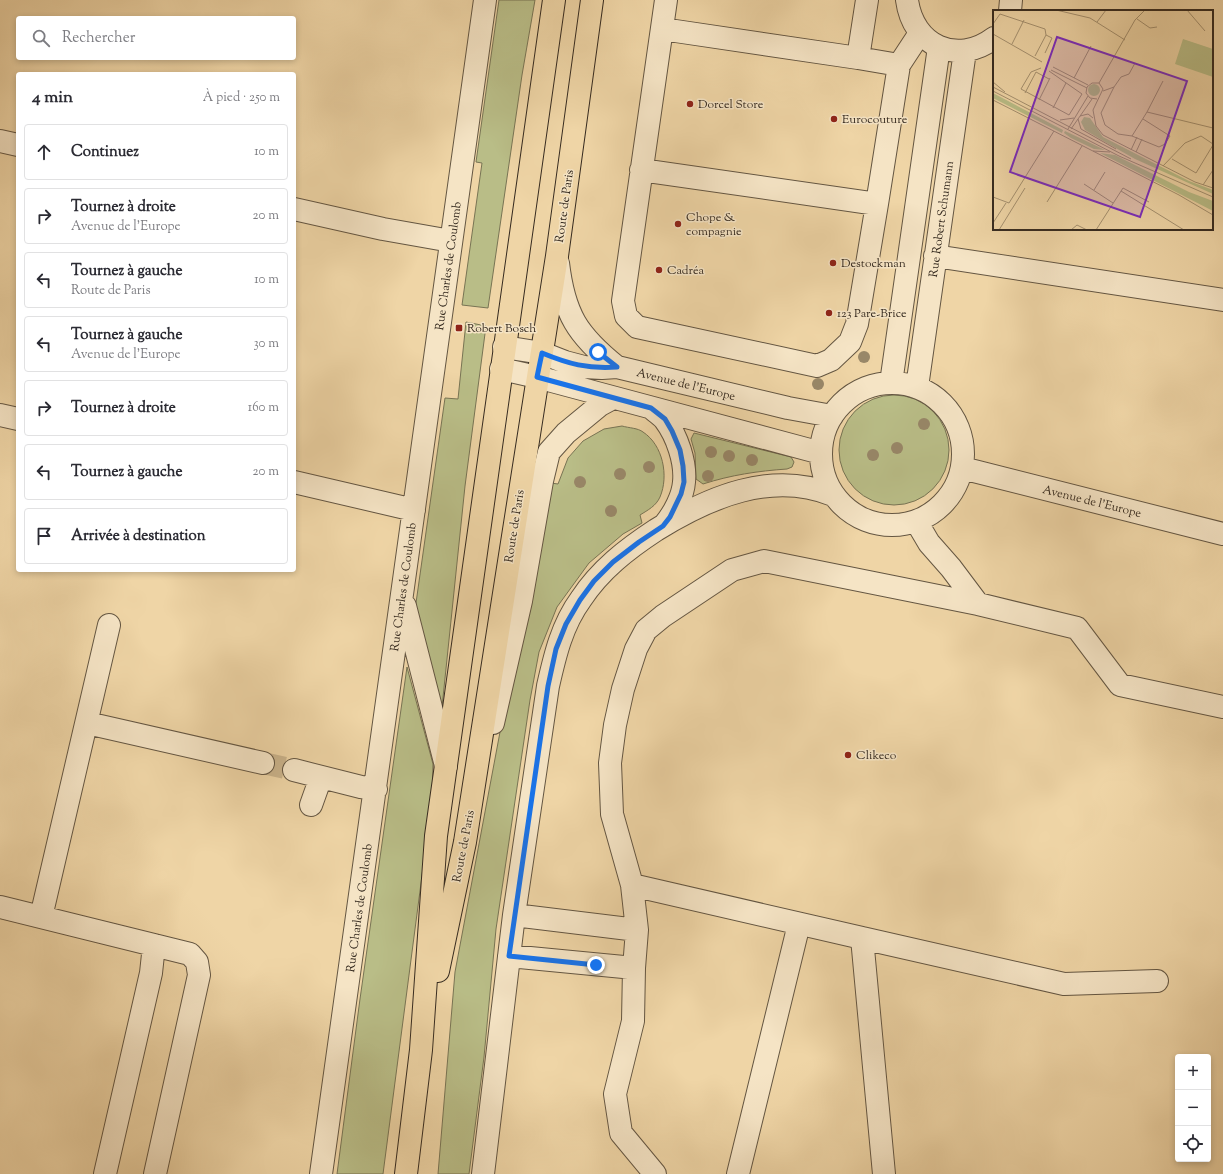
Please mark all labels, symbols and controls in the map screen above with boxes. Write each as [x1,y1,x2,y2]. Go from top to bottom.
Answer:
inset map [993,10,1213,230]
search box [16,16,296,60]
icon: search [30,27,52,49]
text: Rechercher [62,28,135,49]
text: 4 min [32,86,73,110]
text: À pied · 250 m [203,89,280,107]
place label: Dorcel Store [698,96,764,114]
marker: Dorcel Store [685,99,695,109]
place label: Eurocouture [842,111,908,129]
marker: Eurocouture [829,114,839,124]
icon: ahead [33,141,55,163]
text: Continuez [71,142,139,163]
text: 10 m [254,143,279,161]
street label: Rue Robert Schumann [925,160,959,279]
street label: Route de Paris [551,168,579,244]
text: Tournez à droite [71,197,176,218]
street label: Rue Charles de Coulomb [431,200,467,332]
icon: right [33,205,55,227]
text: 20 m [253,207,279,225]
place label: Chope & compagnie [686,209,742,241]
text: Avenue de l'Europe [71,218,181,236]
marker: Chope & compagnie [673,219,683,229]
place label: Destockman [841,255,906,273]
marker: Destockman [828,258,838,268]
text: Tournez à gauche [71,261,182,282]
place label: Cadréa [667,262,705,280]
marker: Cadréa [654,265,664,275]
icon: left [33,269,55,291]
text: 10 m [254,271,279,289]
text: Route de Paris [71,282,151,300]
place label: 123 Pare-Brice [837,305,907,323]
marker: 123 Pare-Brice [824,308,834,318]
place label: Robert Bosch [467,320,536,338]
marker: Robert Bosch [454,323,464,333]
text: Tournez à gauche [71,325,182,346]
icon: left [33,333,55,355]
text: 30 m [253,335,279,353]
route start [589,343,607,361]
text: Avenue de l'Europe [71,346,181,364]
street label: Avenue de l'Europe [634,364,737,406]
icon: right [33,397,55,419]
text: Tournez à droite [71,398,176,419]
text: 160 m [248,399,279,417]
icon: left [33,461,55,483]
text: Tournez à gauche [71,462,182,483]
text: 20 m [253,463,279,481]
street label: Avenue de l'Europe [1040,481,1143,523]
street label: Route de Paris [500,488,530,564]
street label: Rue Charles de Coulomb [386,521,422,653]
icon: arrive [33,525,55,547]
text: Arrivée à destination [71,526,206,547]
place label: Clikeco [856,747,897,765]
marker: Clikeco [843,750,853,760]
street label: Route de Paris [448,808,480,884]
street label: Rue Charles de Coulomb [342,842,378,974]
route end [587,956,605,974]
map controls [1175,1054,1211,1162]
button: + [1175,1054,1211,1090]
button: − [1175,1090,1211,1126]
button: locate [1175,1126,1211,1162]

